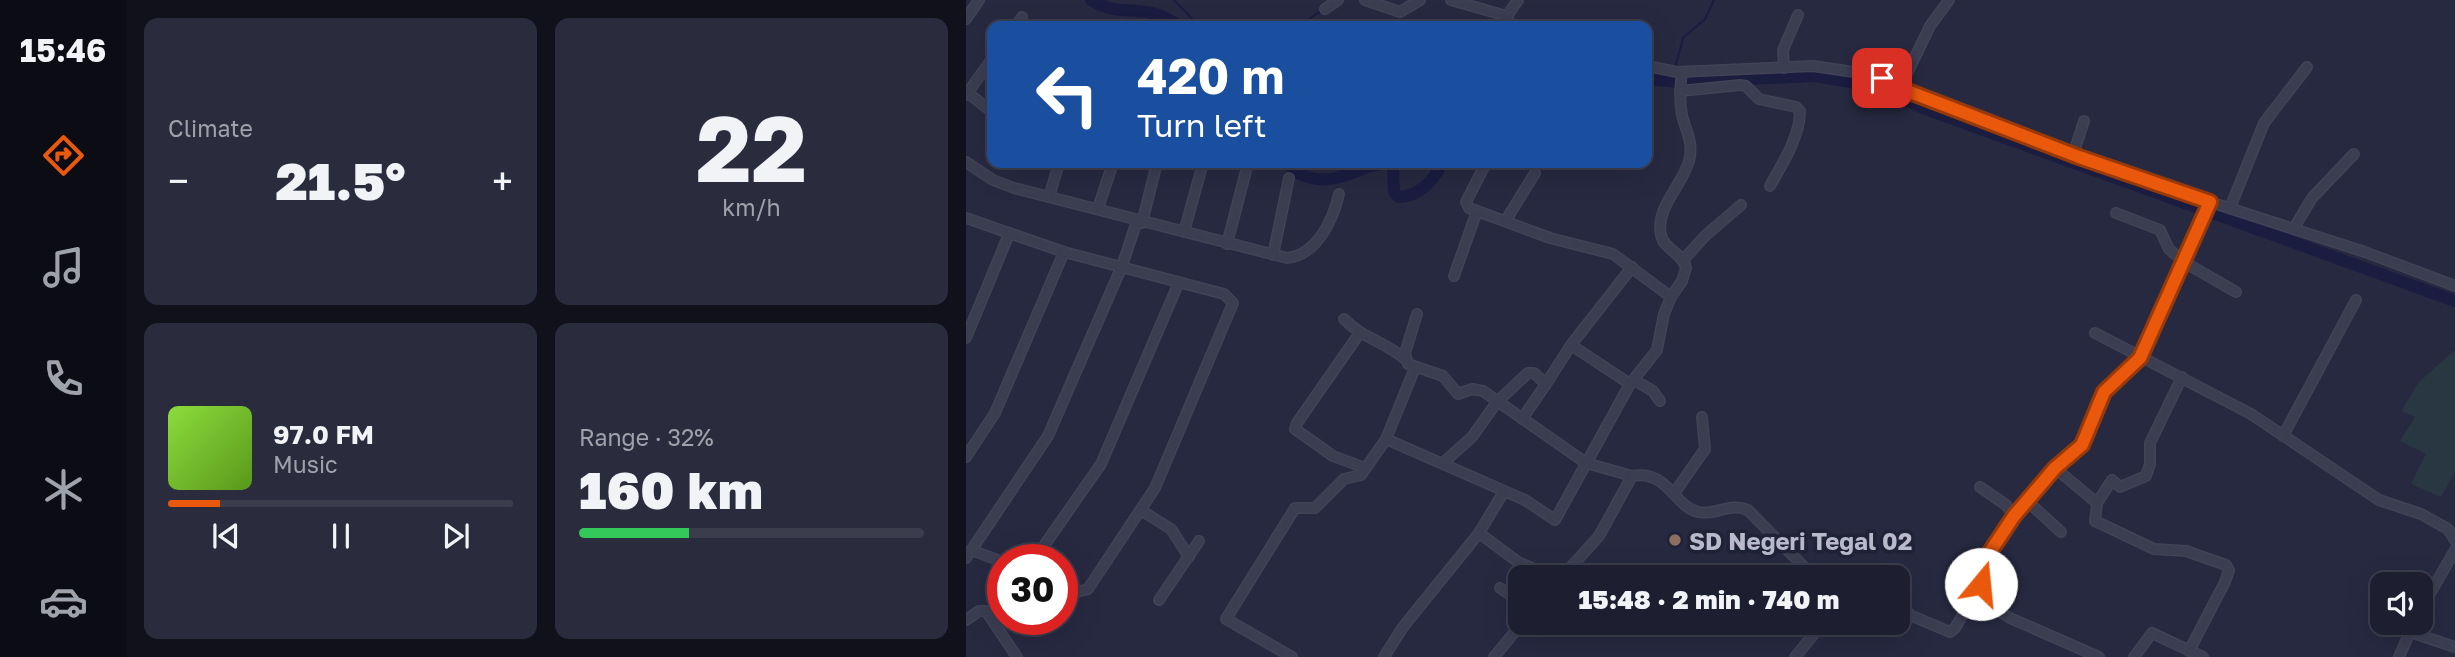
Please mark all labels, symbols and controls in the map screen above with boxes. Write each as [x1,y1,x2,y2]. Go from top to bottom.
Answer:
text: 15:46 [20,31,106,69]
text: 420 m [1137,46,1285,105]
pin [1852,48,1912,108]
icon: left [1022,49,1113,140]
icon: arrive [1863,59,1901,97]
text: 22 [696,93,807,202]
text: Turn left [1137,106,1266,144]
text: Climate [168,114,253,142]
icon: directions [39,131,88,180]
text: 21.5° [276,149,405,211]
text: − [168,158,189,203]
text: + [492,158,513,203]
text: km/h [722,193,781,221]
icon: music [39,243,88,292]
icon: phone [39,354,88,403]
text: 97.0 FM [273,419,374,450]
text: Range · 32% [579,423,714,451]
text: Music [273,450,338,478]
text: 160 km [579,458,763,520]
icon: climate [39,465,88,514]
icon: previous [207,517,245,555]
icon: pause [322,517,360,555]
icon: next [437,517,475,555]
place label: SD Negeri Tegal 02 [1689,526,1912,555]
marker: SD Negeri Tegal 02 [1667,532,1683,548]
speed limit sign: 30 [987,544,1078,635]
position arrow [1944,547,2018,621]
map controls [2370,572,2433,635]
button: sound [2370,572,2433,635]
icon: car [39,577,88,626]
text: 15:48 · 2 min · 740 m [1579,584,1839,615]

